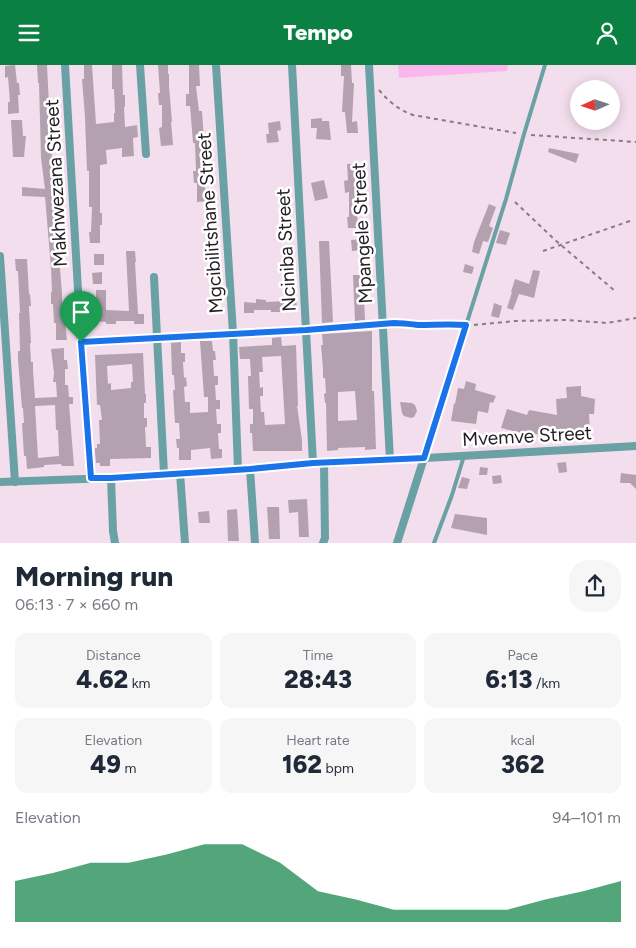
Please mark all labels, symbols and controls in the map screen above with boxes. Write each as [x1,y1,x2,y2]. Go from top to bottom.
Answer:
icon: menu [15,19,43,47]
text: Tempo [283,19,353,46]
icon: person [593,19,621,47]
north arrow [570,80,620,130]
map controls [570,80,620,130]
street label: Makhwezana Street [40,99,72,267]
street label: Mgcibilitshane Street [192,132,228,314]
street label: Mpangele Street [347,162,377,304]
street label: Nciniba Street [271,188,301,312]
pin [60,291,102,342]
icon: arrive [67,298,95,326]
street label: Mvemve Street [461,421,593,451]
text: Morning run [15,559,173,593]
button: share [569,560,621,612]
text: 06:13 · 7 × 660 m [15,595,138,614]
text: Distance [86,647,141,664]
text: Time [303,647,333,664]
text: Pace [508,647,538,664]
text: 4.62 [76,664,128,694]
text: 28:43 [284,664,352,694]
text: 6:13 [485,664,533,694]
text: km [128,675,150,692]
text: /km [533,675,560,692]
text: Elevation [85,732,142,749]
text: Heart rate [286,732,350,749]
text: kcal [510,732,535,749]
text: 49 [90,749,121,779]
text: 162 [282,749,322,779]
text: 362 [501,749,544,779]
text: m [121,760,136,777]
text: bpm [322,760,354,777]
text: Elevation [15,808,81,827]
text: 94–101 m [552,808,621,827]

